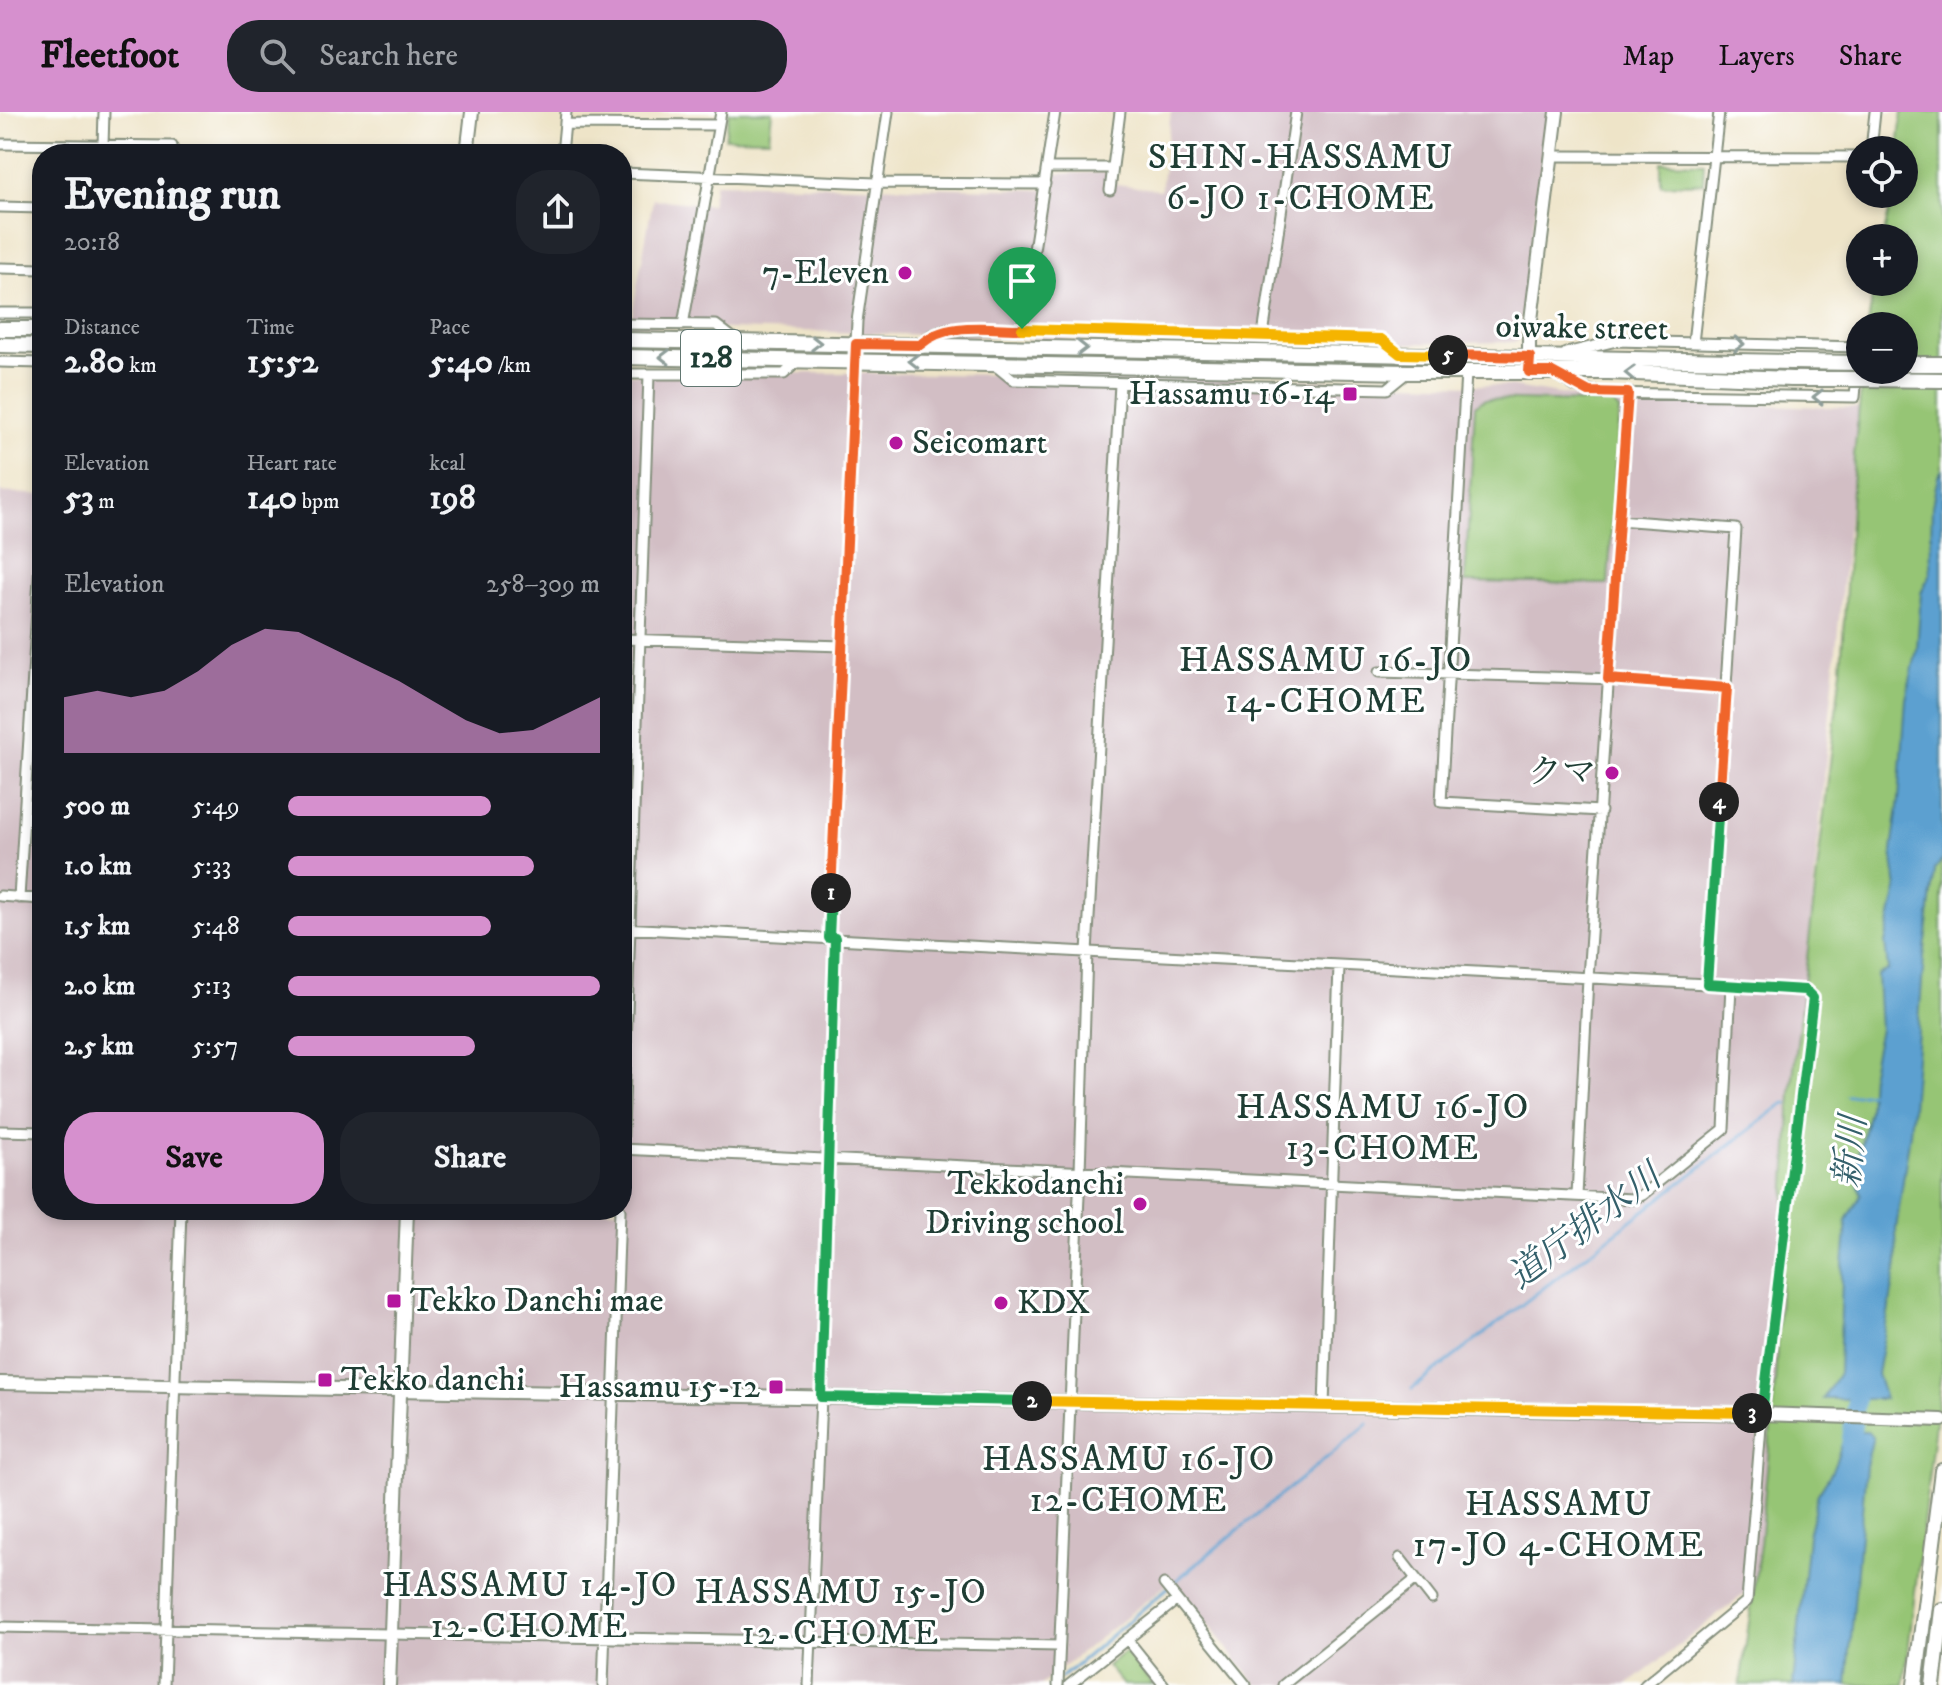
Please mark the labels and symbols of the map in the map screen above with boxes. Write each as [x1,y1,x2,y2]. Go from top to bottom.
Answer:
district label: SHIN-HASSAMU 6-JO 1-CHOME [1148,135,1454,221]
pin [988,247,1056,329]
place label: 7-Eleven [762,252,889,294]
marker: 7-Eleven [896,264,914,282]
street label: oiwake street [1495,305,1669,351]
road number: 128 [681,330,741,386]
one-way arrow [810,334,823,352]
pin: 5 [1428,335,1468,375]
one-way arrow [1733,336,1746,353]
one-way arrow [1076,340,1089,357]
one-way arrow [658,349,671,366]
one-way arrow [907,353,920,370]
one-way arrow [1623,365,1636,382]
place label: Hassamu 16-14 [1129,373,1335,415]
marker: Hassamu 16-14 [1341,385,1359,403]
one-way arrow [1811,388,1824,405]
place label: Seicomart [912,422,1047,464]
marker: Seicomart [887,434,905,452]
district label: HASSAMU 16-JO 14-CHOME [1179,638,1473,724]
place label: クマ [1528,752,1596,794]
marker: クマ [1603,764,1621,782]
pin: 4 [1699,782,1739,822]
pin: 1 [811,873,851,913]
district label: HASSAMU 16-JO 13-CHOME [1236,1085,1530,1171]
water label: 新川 [1825,1110,1878,1190]
water label: 道庁排水川 [1500,1152,1674,1299]
place label: Tekkodanchi Driving school [925,1163,1125,1244]
marker: Tekkodanchi Driving school [1131,1195,1149,1213]
place label: Tekko Danchi mae [410,1280,664,1322]
place label: KDX [1017,1282,1091,1324]
marker: Tekko Danchi mae [385,1292,403,1310]
marker: KDX [992,1294,1010,1312]
place label: Tekko danchi [341,1359,525,1401]
place label: Hassamu 15-12 [559,1366,760,1408]
marker: Tekko danchi [316,1371,334,1389]
marker: Hassamu 15-12 [767,1378,785,1396]
pin: 2 [1012,1381,1052,1421]
pin: 3 [1732,1393,1772,1433]
district label: HASSAMU 16-JO 12-CHOME [982,1437,1276,1523]
district label: HASSAMU 17-JO 4-CHOME [1413,1482,1705,1568]
district label: HASSAMU 14-JO 12-CHOME [382,1563,678,1649]
district label: HASSAMU 15-JO 12-CHOME [694,1570,988,1656]

